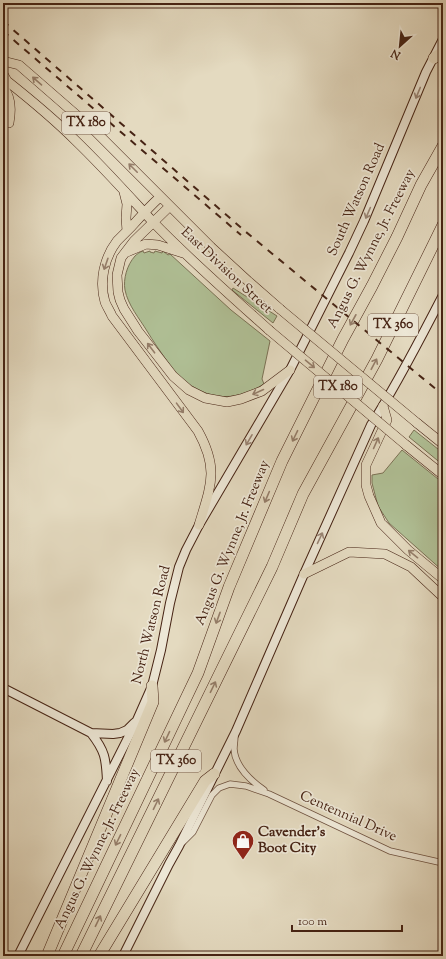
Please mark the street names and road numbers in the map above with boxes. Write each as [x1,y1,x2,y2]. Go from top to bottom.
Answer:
road number: TX 180 [62,112,110,134]
street label: South Watson Road [323,140,391,260]
street label: Angus G. Wynne, Jr. Freeway [323,166,421,332]
street label: East Division Street [176,223,276,319]
road number: TX 360 [368,314,418,336]
road number: TX 180 [314,376,362,398]
street label: Angus G. Wynne, Jr. Freeway [191,457,275,629]
street label: North Watson Road [128,564,176,686]
road number: TX 360 [151,750,201,772]
street label: Angus G. Wynne, Jr. Freeway [50,765,146,933]
street label: Centennial Drive [296,787,400,847]

